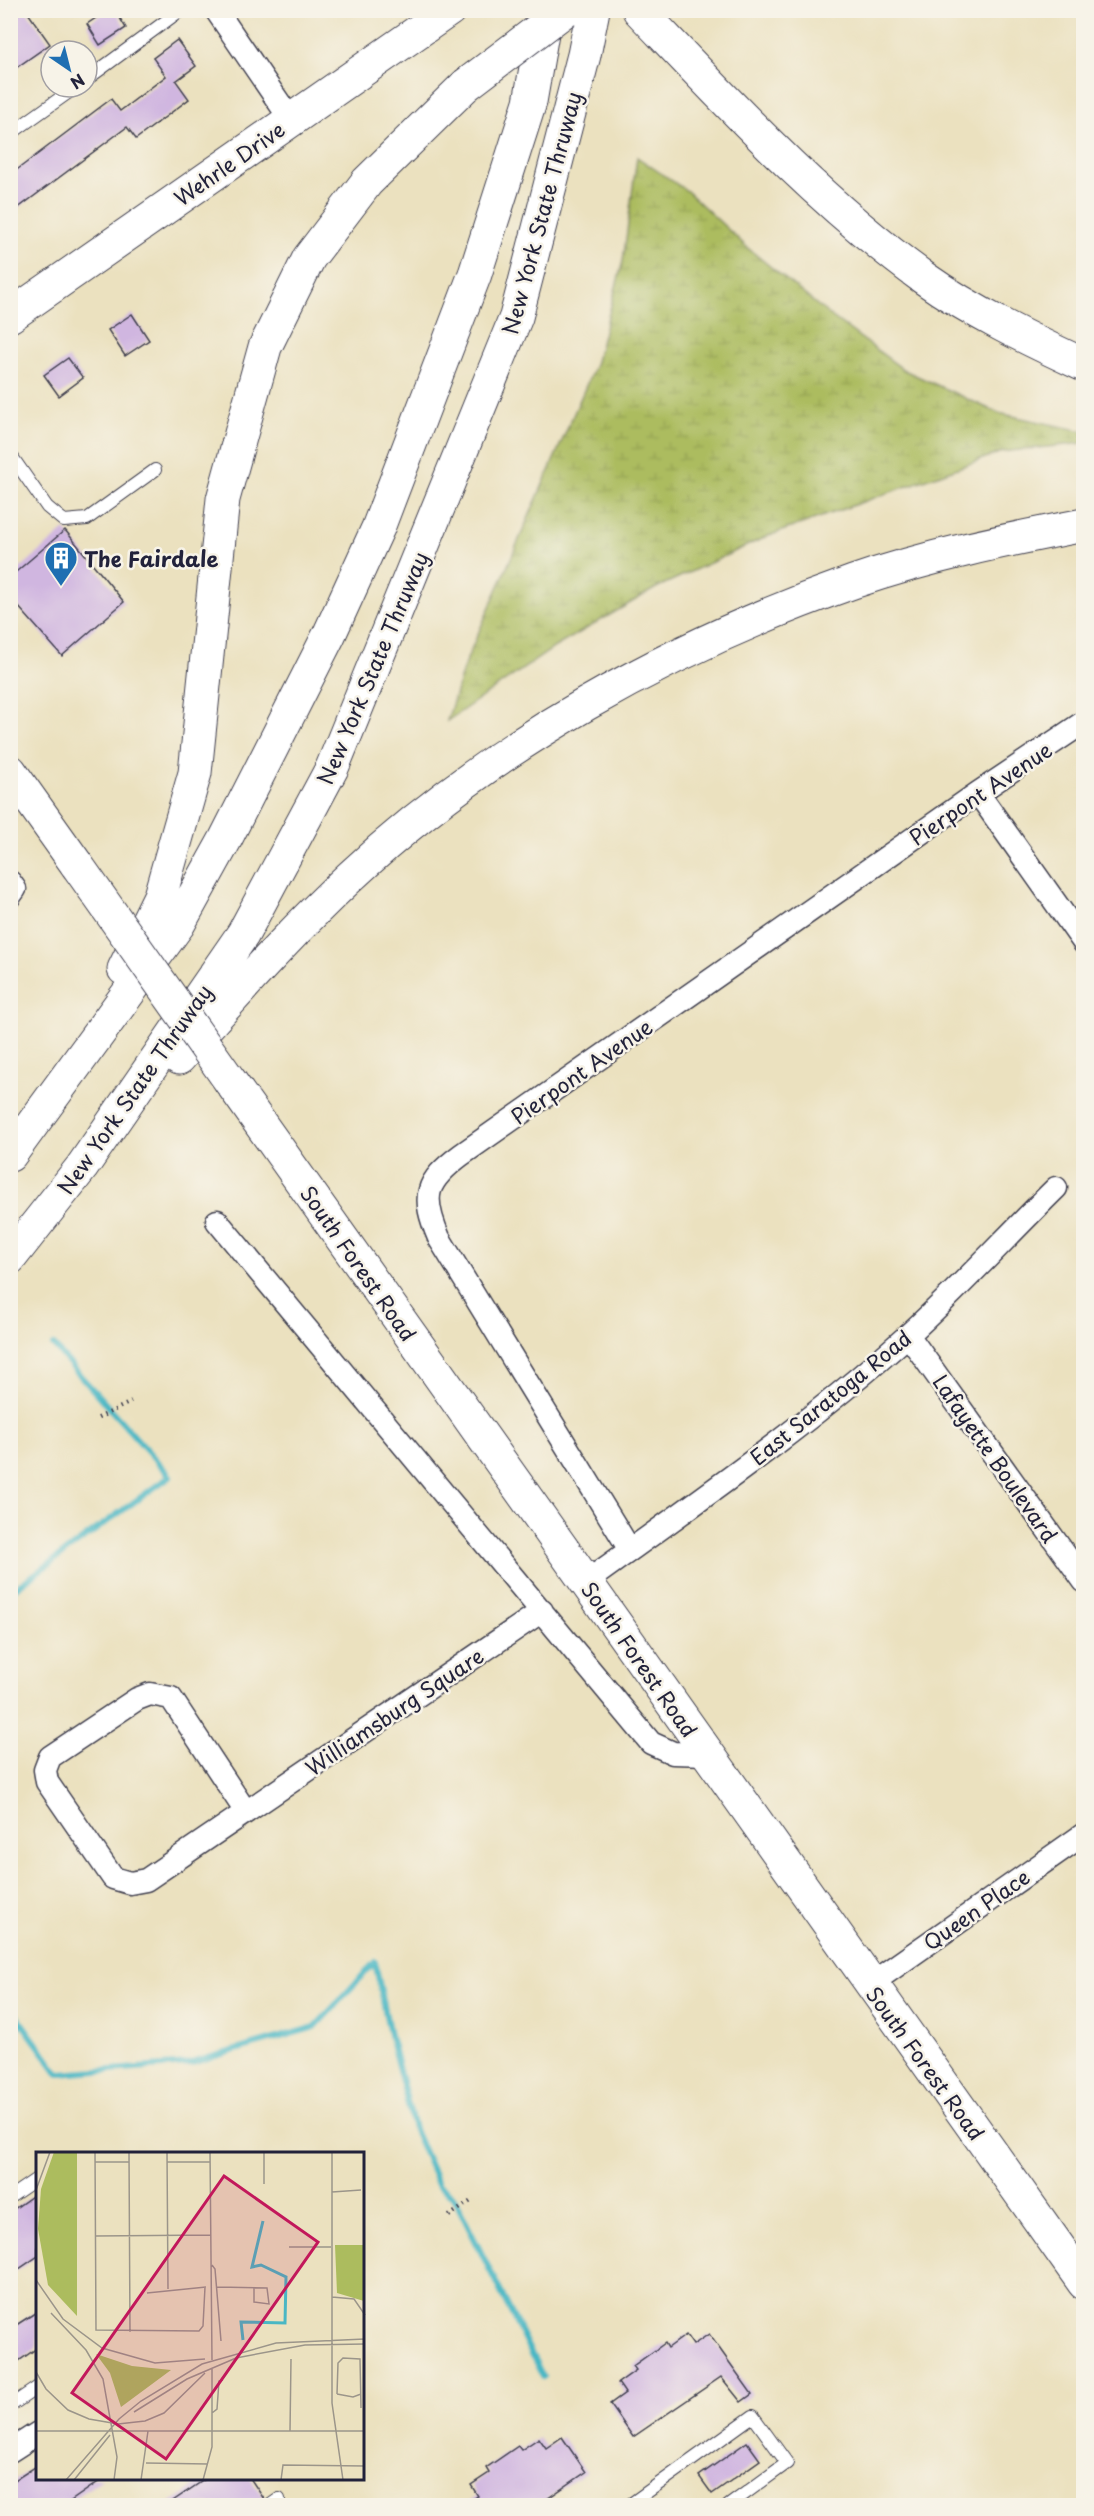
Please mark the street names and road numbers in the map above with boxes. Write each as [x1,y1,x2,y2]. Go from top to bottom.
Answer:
street label: New York State Thruway [493,88,589,338]
street label: Wehrle Drive [167,113,291,213]
street label: New York State Thruway [308,546,436,790]
street label: Pierpont Avenue [902,733,1058,853]
street label: New York State Thruway [49,977,219,1201]
street label: Pierpont Avenue [504,1010,658,1132]
street label: South Forest Road [293,1179,425,1347]
street label: East Saratoga Road [742,1322,918,1472]
street label: Lafayette Boulevard [926,1367,1066,1549]
street label: South Forest Road [574,1575,706,1743]
street label: Williamsburg Square [298,1639,490,1783]
street label: Queen Place [916,1860,1036,1958]
street label: South Forest Road [859,1979,993,2147]

